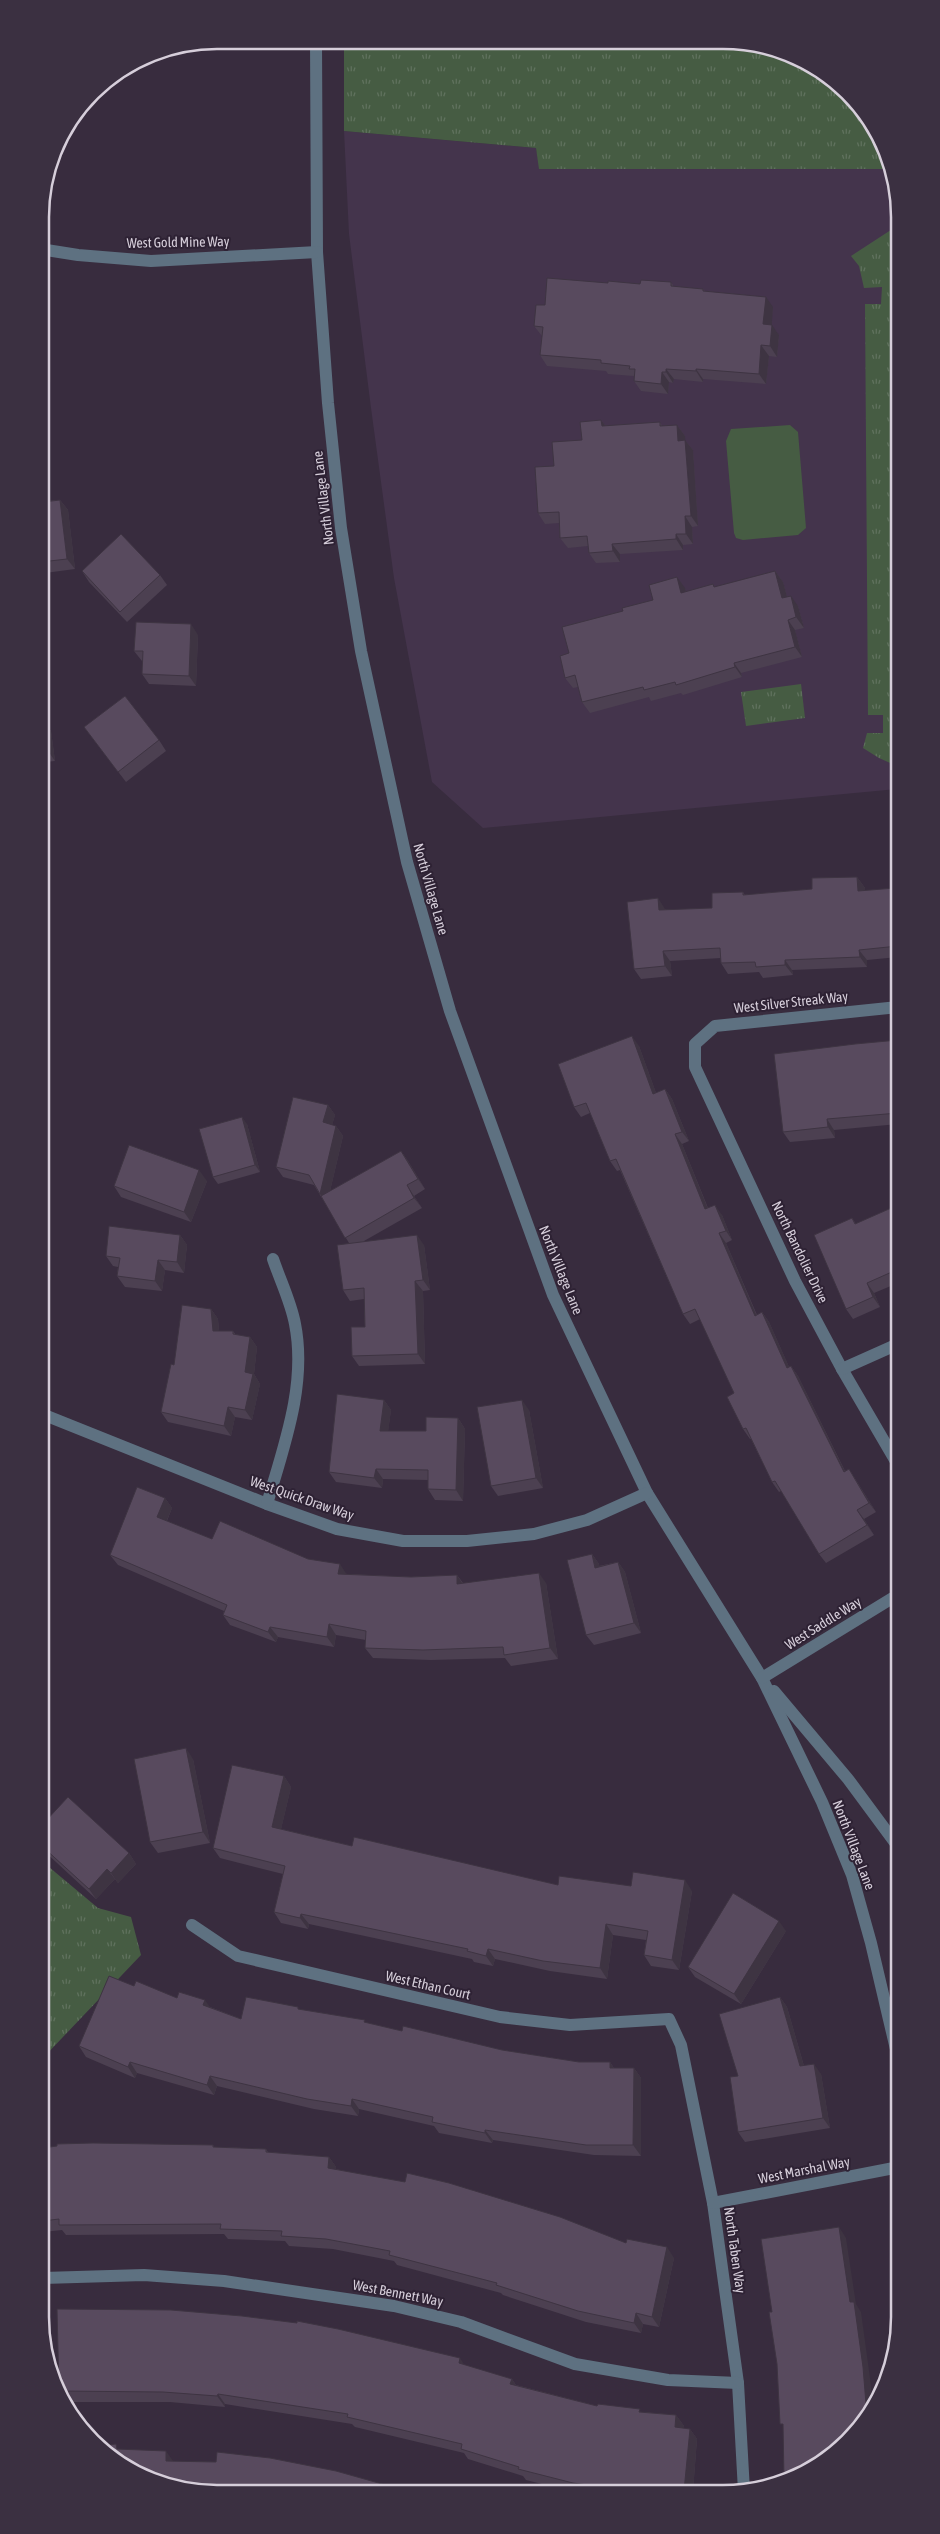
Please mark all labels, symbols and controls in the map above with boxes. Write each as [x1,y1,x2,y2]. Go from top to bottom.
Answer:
street label: West Gold Mine Way [126,233,230,251]
street label: North Village Lane [309,450,337,546]
street label: North Village Lane [410,841,452,937]
street label: West Silver Streak Way [733,988,849,1016]
street label: North Bandolier Drive [768,1199,832,1305]
street label: North Village Lane [536,1223,586,1317]
street label: West Quick Draw Way [248,1473,356,1523]
street label: West Saddle Way [782,1593,864,1653]
street label: North Village Lane [830,1798,878,1892]
street label: West Ethan Court [384,1967,472,2003]
street label: West Marshal Way [757,2153,851,2187]
street label: North Taben Way [721,2206,749,2294]
street label: West Bennett Way [351,2276,445,2310]

